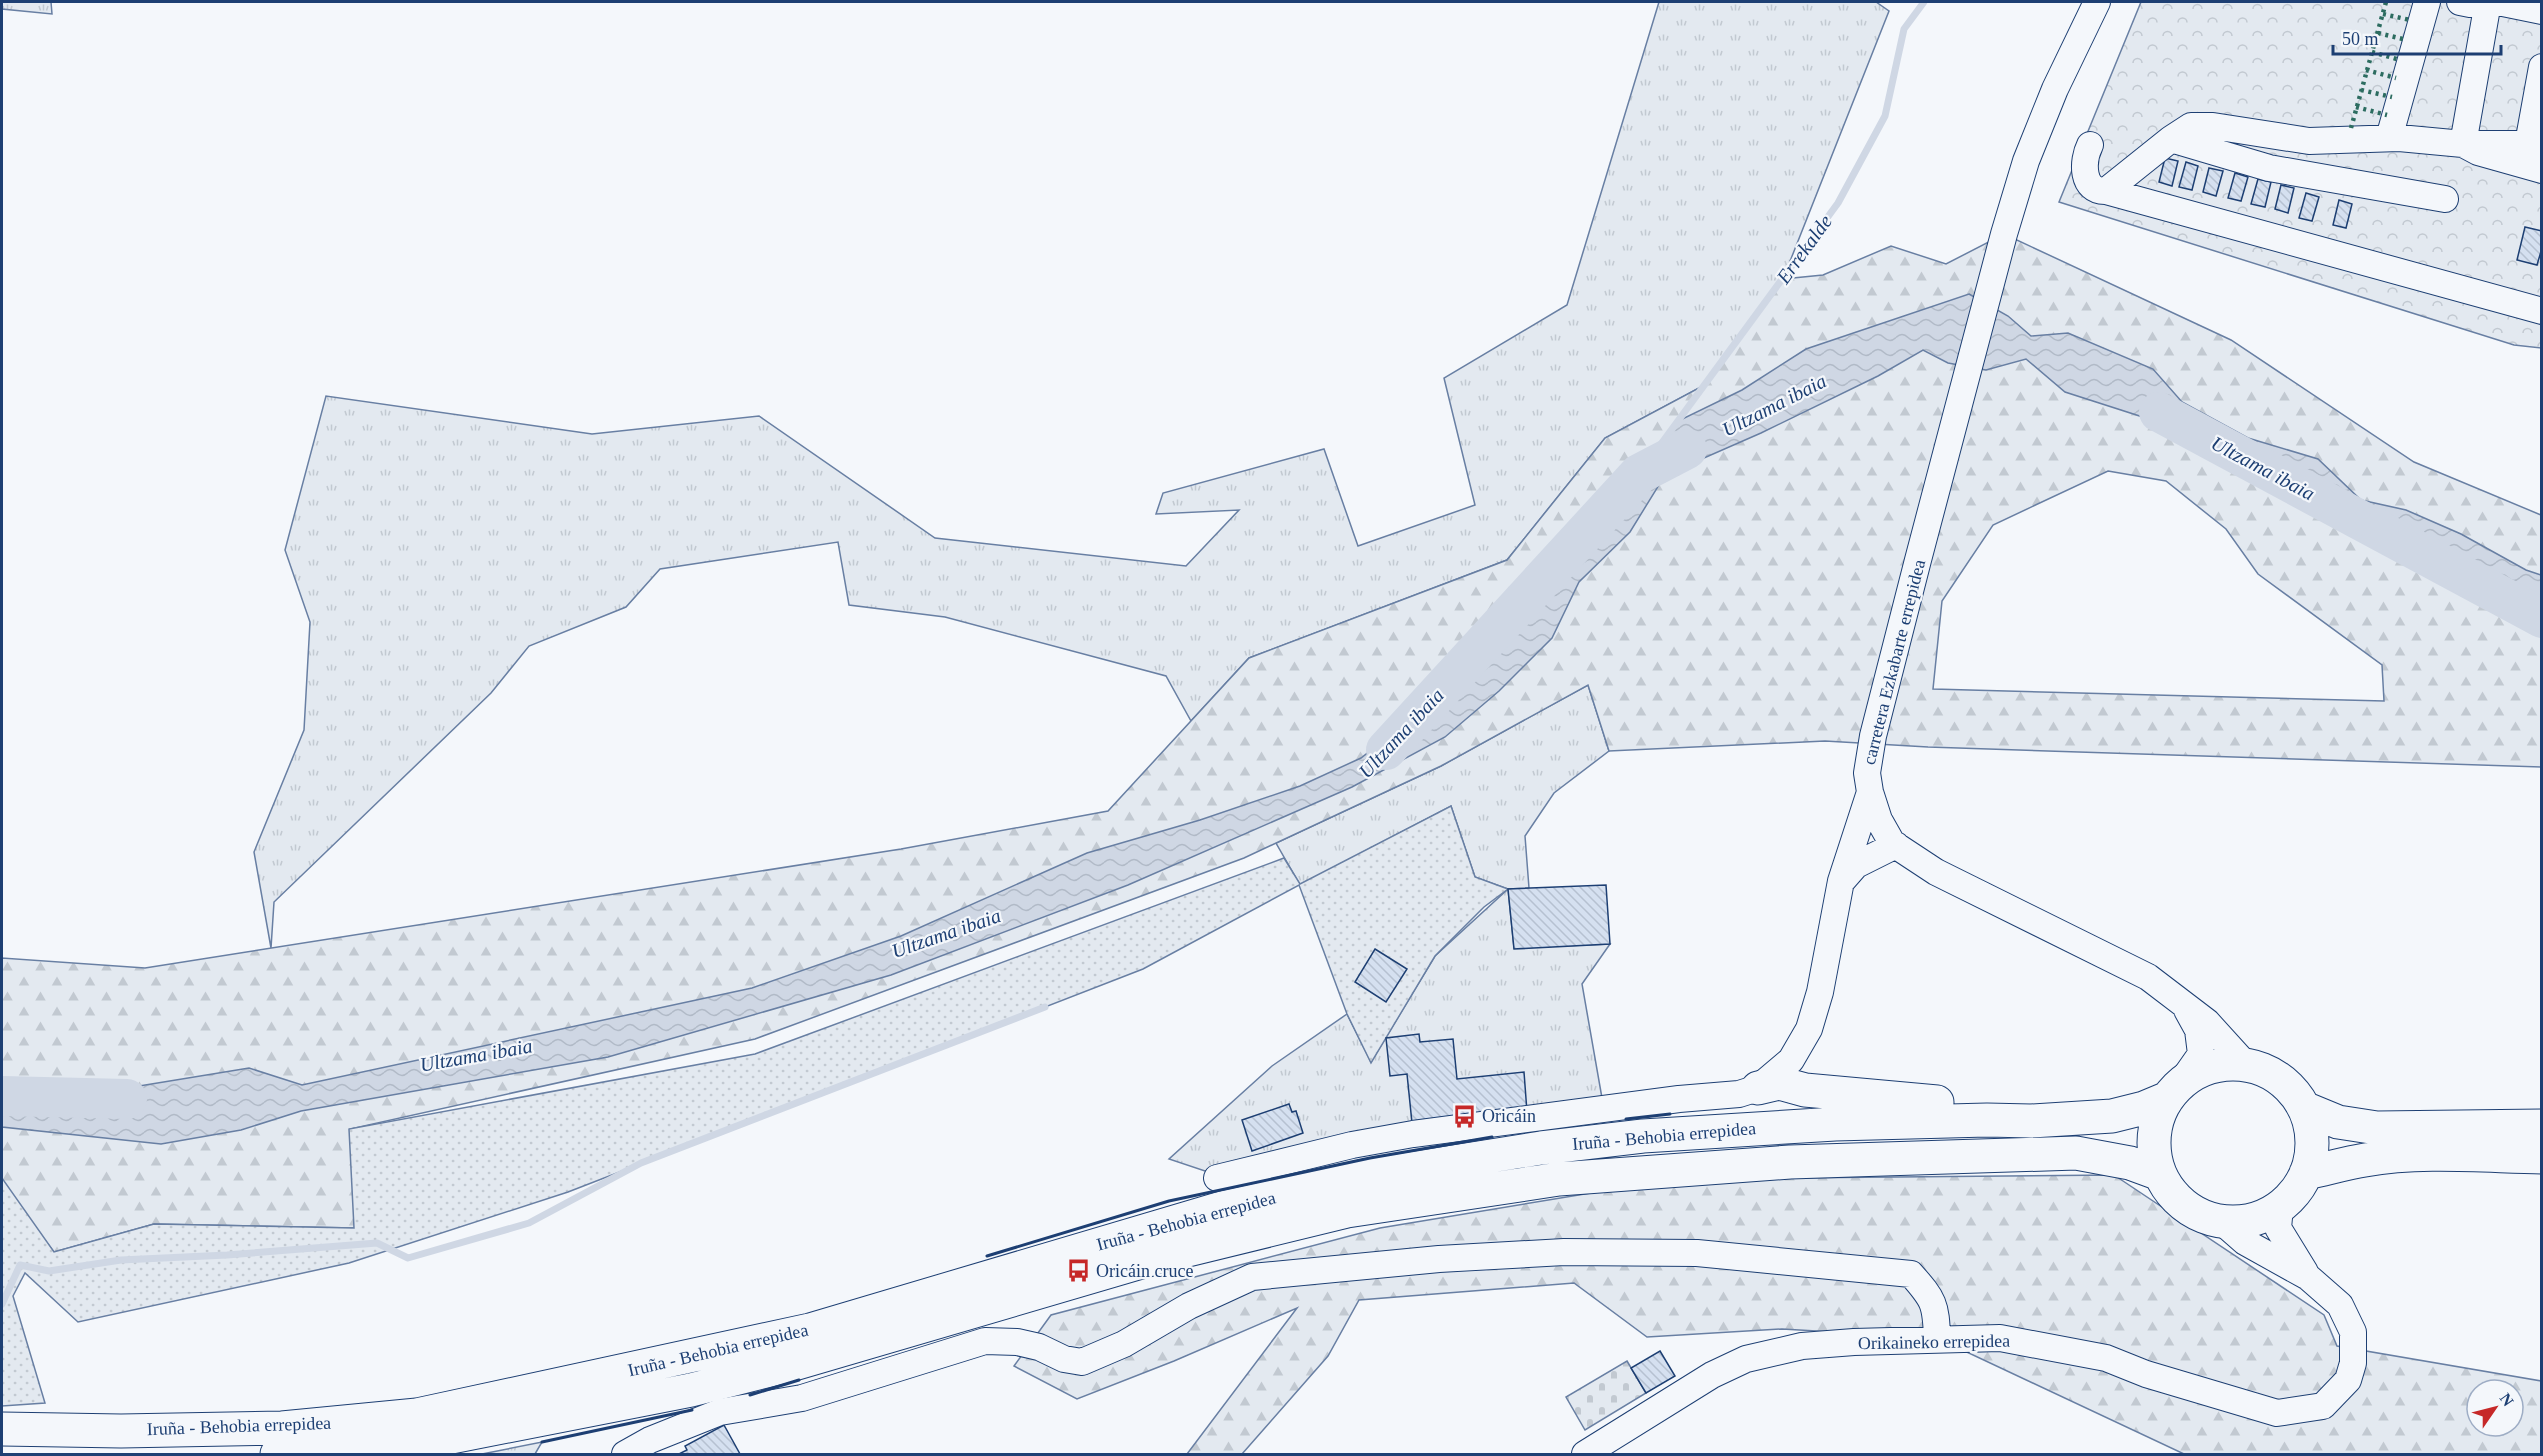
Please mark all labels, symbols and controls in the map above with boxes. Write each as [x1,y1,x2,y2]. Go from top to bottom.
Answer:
scale bar [2333,18,2501,56]
text: 50 m [2342,29,2379,49]
water label: Errekalde [1771,210,1836,288]
water label: Ultzama ibaia [1718,369,1830,441]
water label: Ultzama ibaia [2208,432,2318,504]
street label: carretera Ezkabarte errepidea [1859,557,1929,767]
water label: Ultzama ibaia [1354,684,1448,782]
water label: Ultzama ibaia [889,904,1003,962]
water label: Ultzama ibaia [418,1034,534,1076]
bus stop icon: Oricáin [1451,1103,1477,1129]
place label: Oricáin [1482,1106,1536,1126]
street label: Iruña - Behobia errepidea [1571,1118,1757,1154]
street label: Iruña - Behobia errepidea [1094,1187,1278,1255]
bus stop icon: Oricáin cruce [1065,1258,1091,1284]
place label: Oricáin cruce [1096,1261,1193,1281]
street label: Iruña - Behobia errepidea [626,1320,810,1380]
street label: Orikaineko errepidea [1858,1331,2010,1353]
north arrow [2465,1378,2525,1438]
text: N [2497,1390,2517,1410]
street label: Iruña - Behobia errepidea [147,1413,332,1439]

